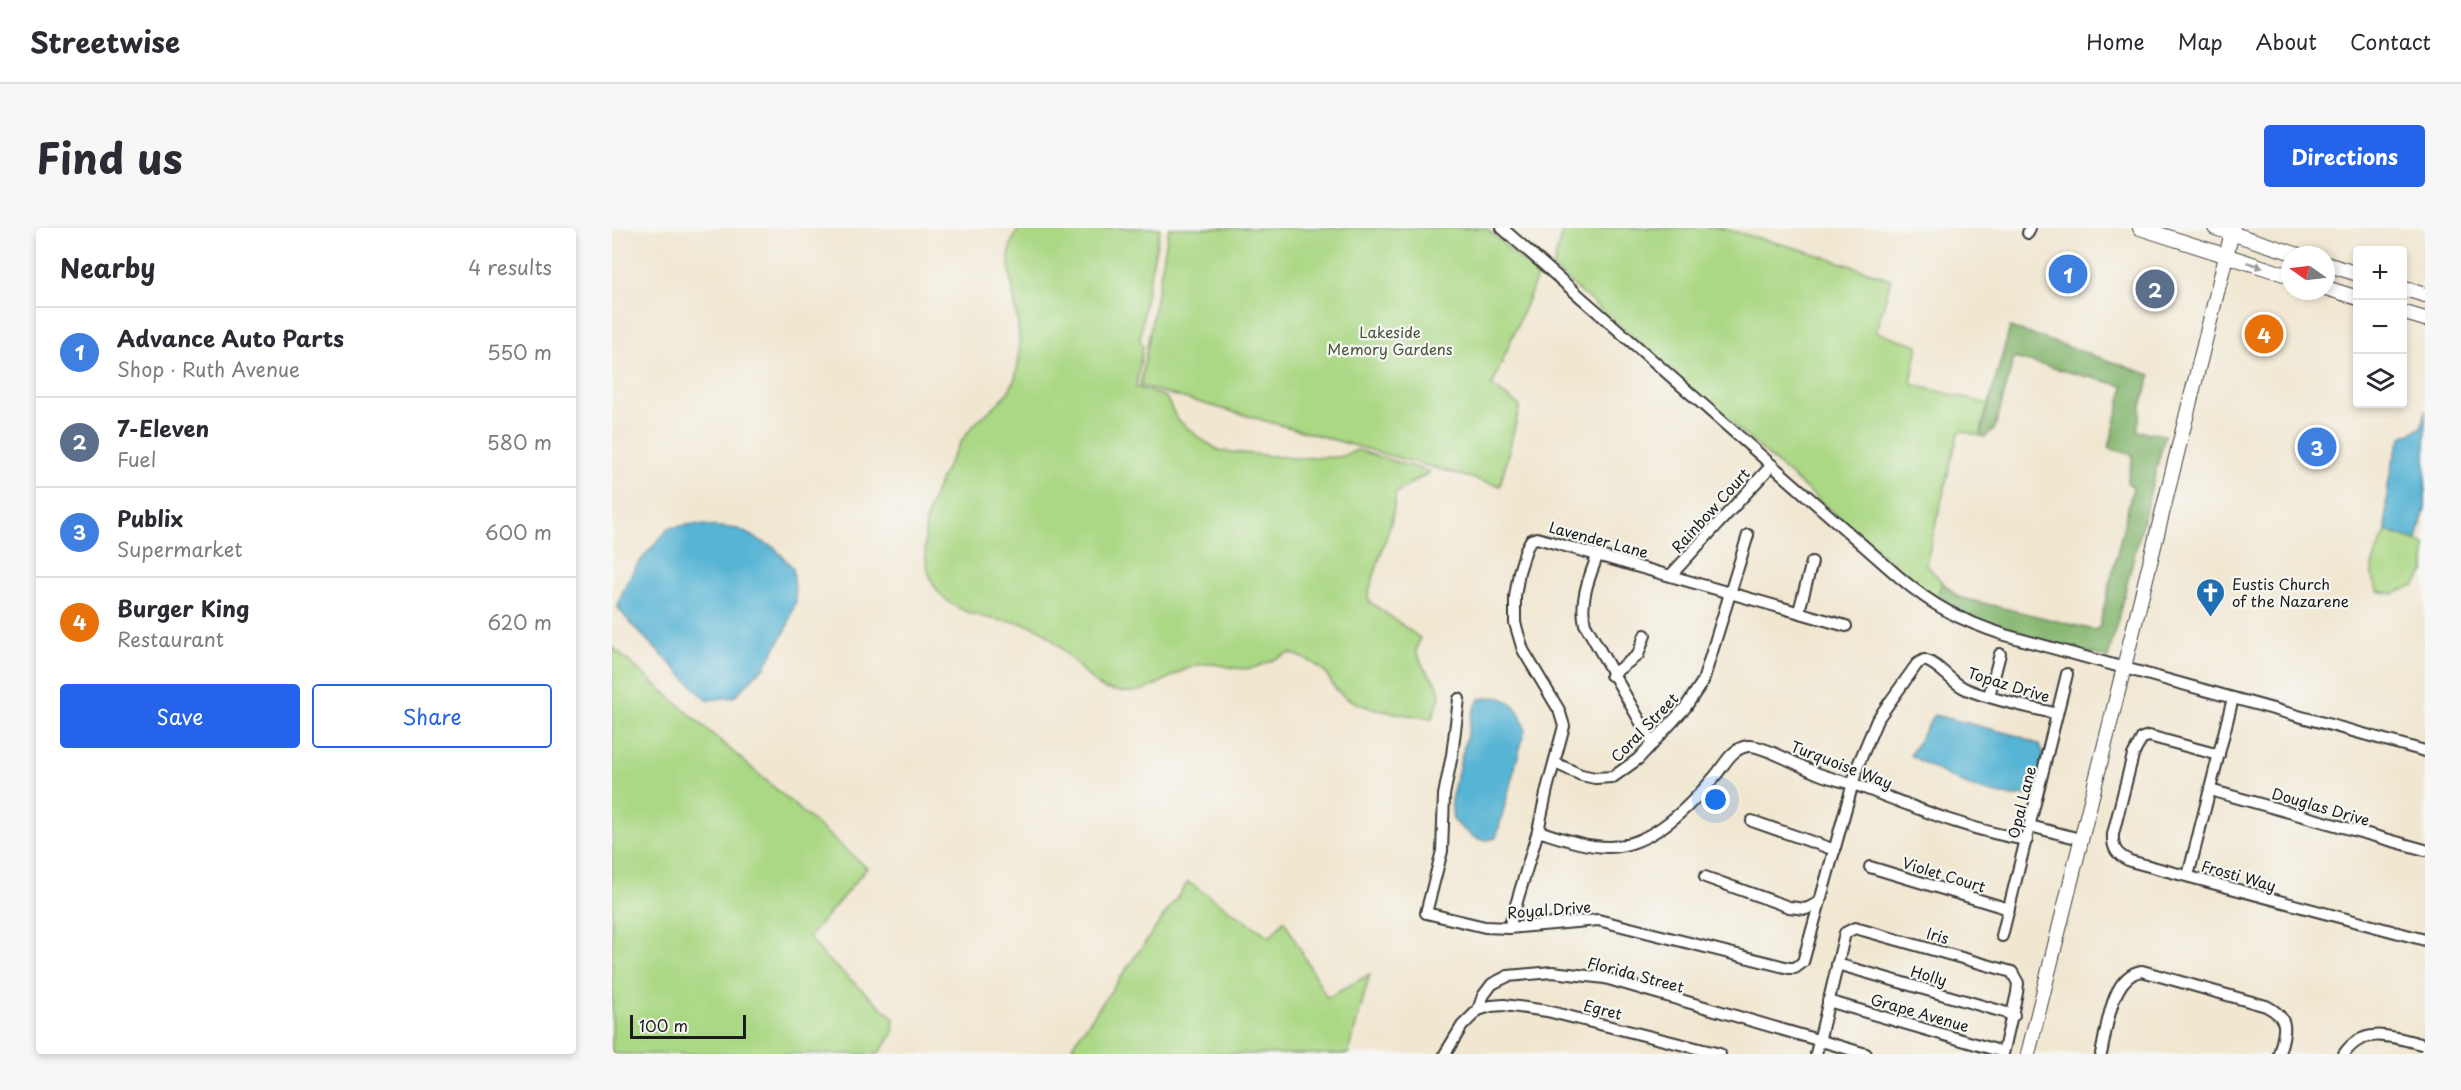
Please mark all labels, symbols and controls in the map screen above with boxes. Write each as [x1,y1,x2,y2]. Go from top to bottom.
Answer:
text: Streetwise [30,20,180,63]
text: Home [2086,25,2145,57]
text: Map [2178,25,2223,57]
text: About [2256,25,2317,57]
text: Contact [2350,25,2431,57]
text: Find us [36,125,183,188]
button: Directions [2264,125,2425,187]
north arrow [2281,246,2335,300]
map controls [2353,246,2407,408]
button: + [2353,246,2407,300]
text: Nearby [60,248,155,287]
text: 4 results [468,252,552,282]
pin: 1 [2048,252,2088,296]
one-way arrow [2246,261,2264,270]
pin: 2 [2136,266,2174,312]
button: − [2353,300,2407,354]
pin: 4 [2244,312,2284,356]
park label: Lakeside Memory Gardens [1327,320,1453,360]
text: Advance Auto Parts [117,321,344,354]
text: 1 [75,337,84,367]
text: 550 m [487,337,552,367]
text: Shop · Ruth Avenue [117,354,300,384]
button: layers [2353,354,2407,408]
text: 7-Eleven [117,411,209,444]
pin: 3 [2298,424,2336,470]
text: 2 [72,427,87,457]
text: 580 m [487,427,552,457]
text: Fuel [117,444,156,474]
street label: Rainbow Court [1665,462,1755,558]
text: Publix [117,501,183,534]
street label: Lavender Lane [1547,515,1651,563]
text: 3 [73,517,86,547]
text: 600 m [484,517,552,547]
text: Supermarket [117,534,243,564]
place label: Eustis Church of the Nazarene [2232,572,2349,612]
church icon: Eustis Church of the Nazarene [2195,576,2227,618]
text: Burger King [117,591,249,624]
text: 4 [73,607,86,637]
text: 620 m [488,607,552,637]
text: Restaurant [117,624,224,654]
street label: Topaz Drive [1965,661,2053,707]
button: Save [60,684,300,748]
button: Share [312,684,552,748]
street label: Coral Street [1605,687,1683,767]
street label: Turquoise Way [1788,734,1896,794]
street label: Opal Lane [2001,763,2041,841]
street label: Douglas Drive [2269,781,2373,831]
your location [1701,785,1730,814]
street label: Violet Court [1899,850,1989,898]
street label: Frosti Way [2199,853,2279,897]
street label: Royal Drive [1506,895,1592,923]
street label: Iris [1924,921,1952,949]
street label: Florida Street [1585,950,1687,998]
street label: Holly [1908,959,1950,991]
street label: Grape Avenue [1868,987,1972,1037]
street label: Egret [1581,993,1625,1025]
scale bar [630,1012,746,1040]
text: 100 m [639,1013,688,1037]

